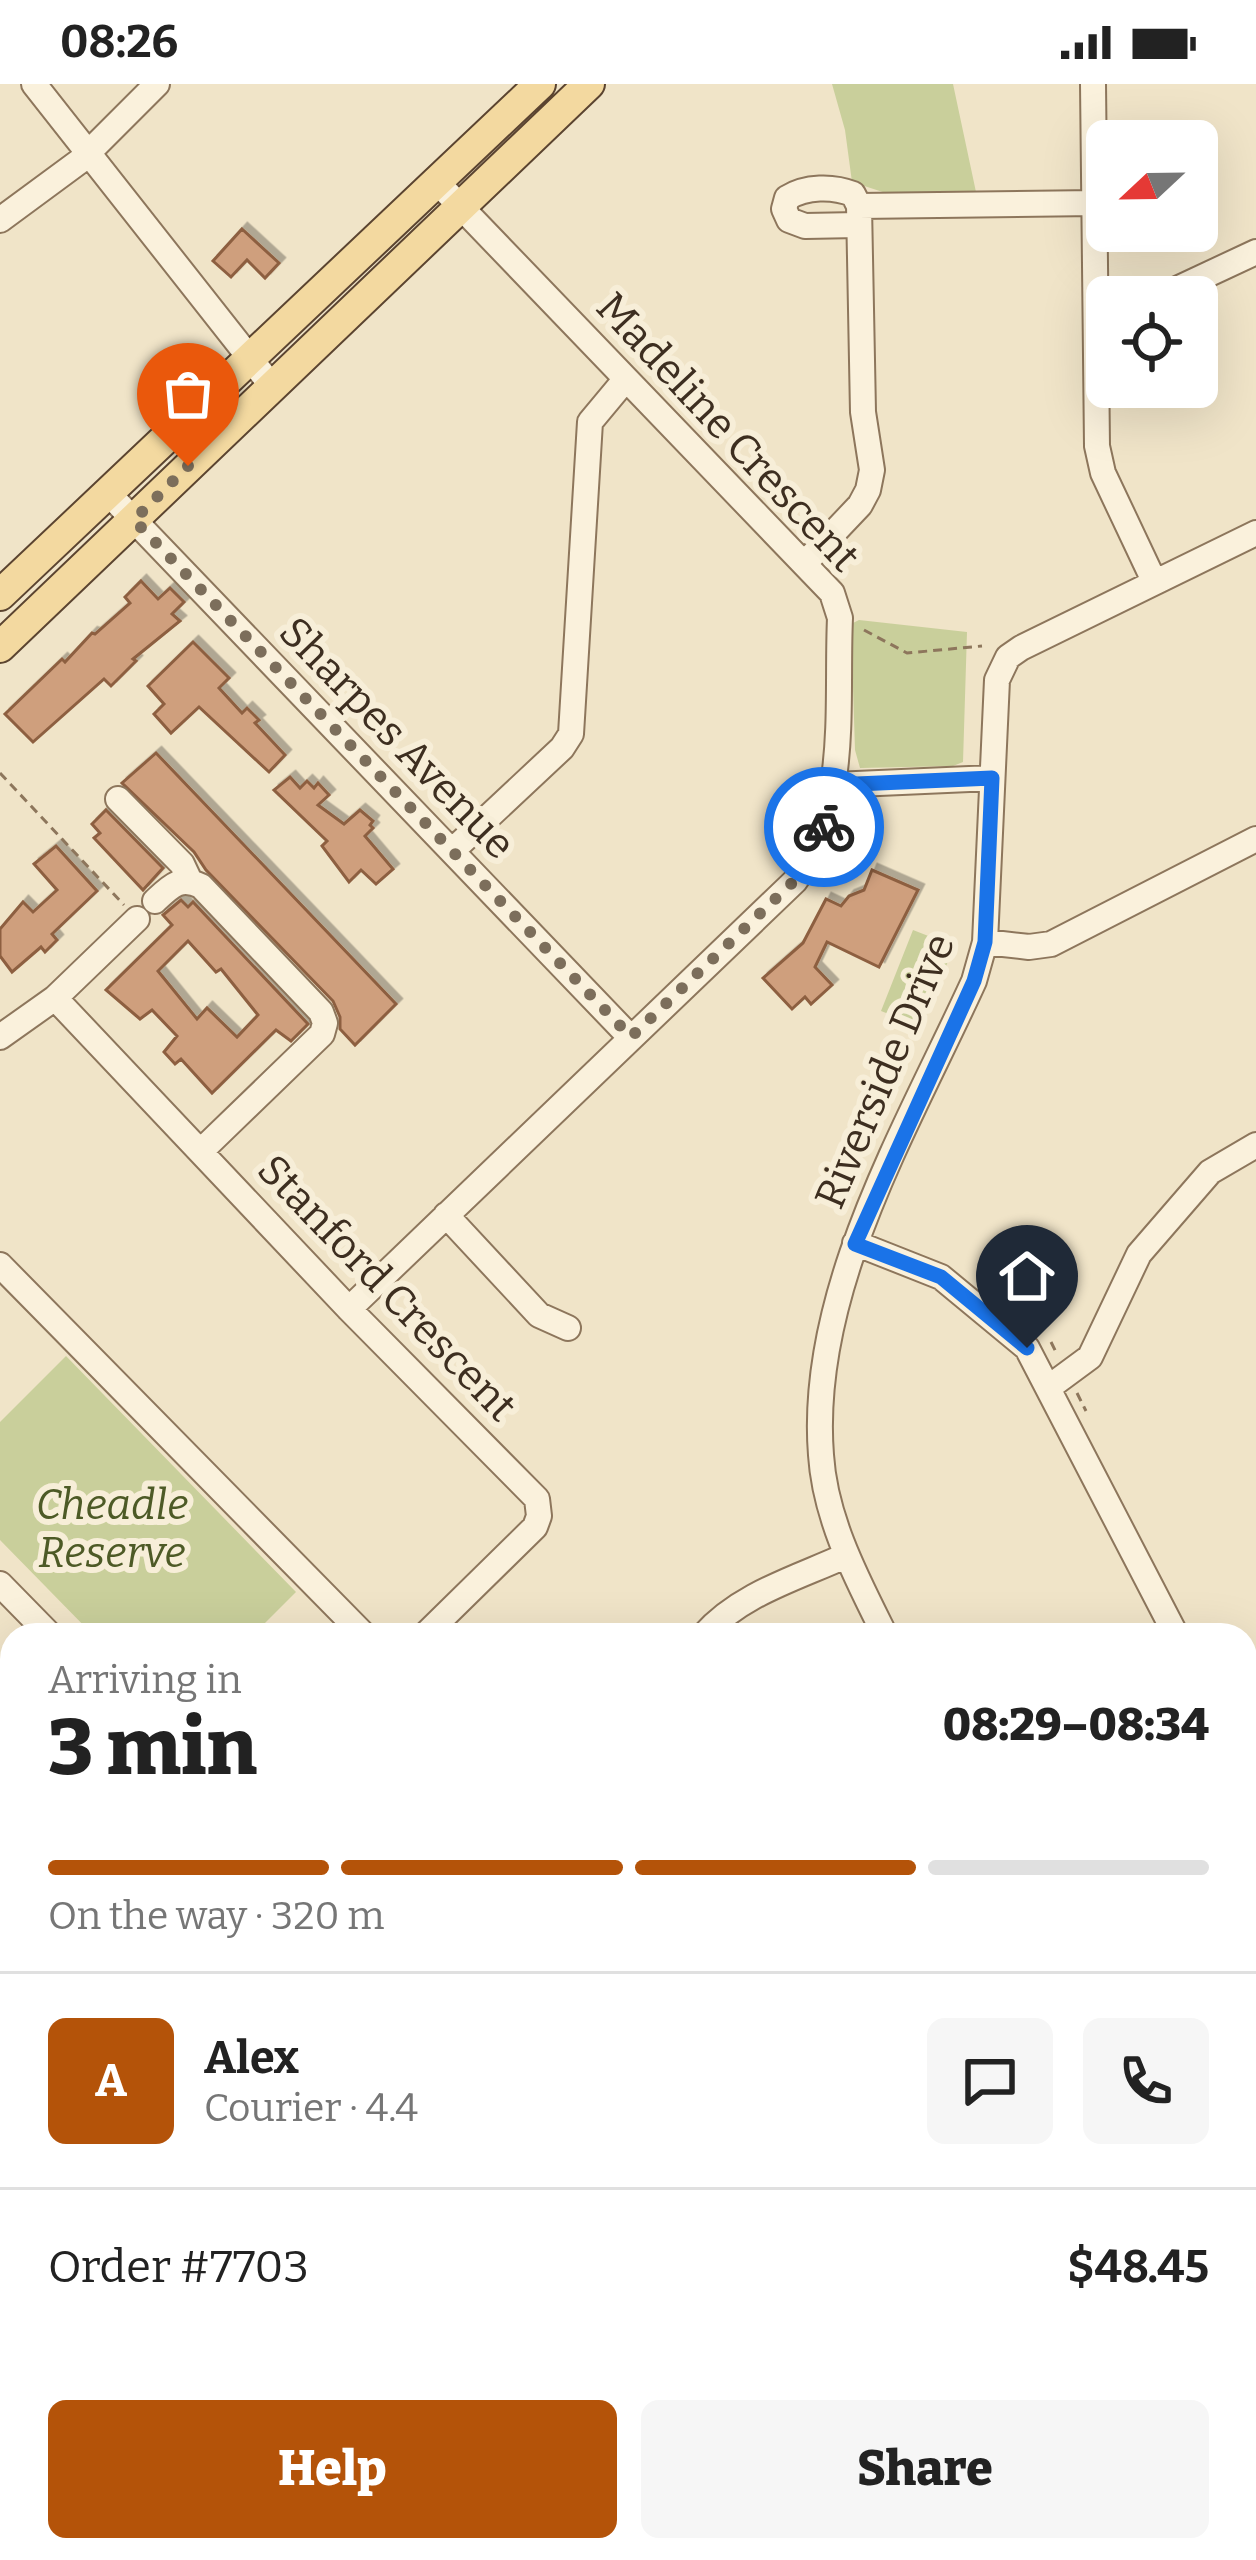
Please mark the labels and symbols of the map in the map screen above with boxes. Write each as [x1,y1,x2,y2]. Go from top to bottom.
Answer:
north arrow [1086,120,1218,252]
street label: Madeline Crescent [586,283,870,581]
pin [137,343,239,466]
street label: Sharpes Avenue [269,607,525,869]
courier [764,767,884,887]
street label: Riverside Drive [805,926,965,1216]
street label: Stanford Crescent [247,1145,527,1431]
pin [976,1225,1078,1348]
park label: Cheadle Reserve [36,1480,188,1578]

